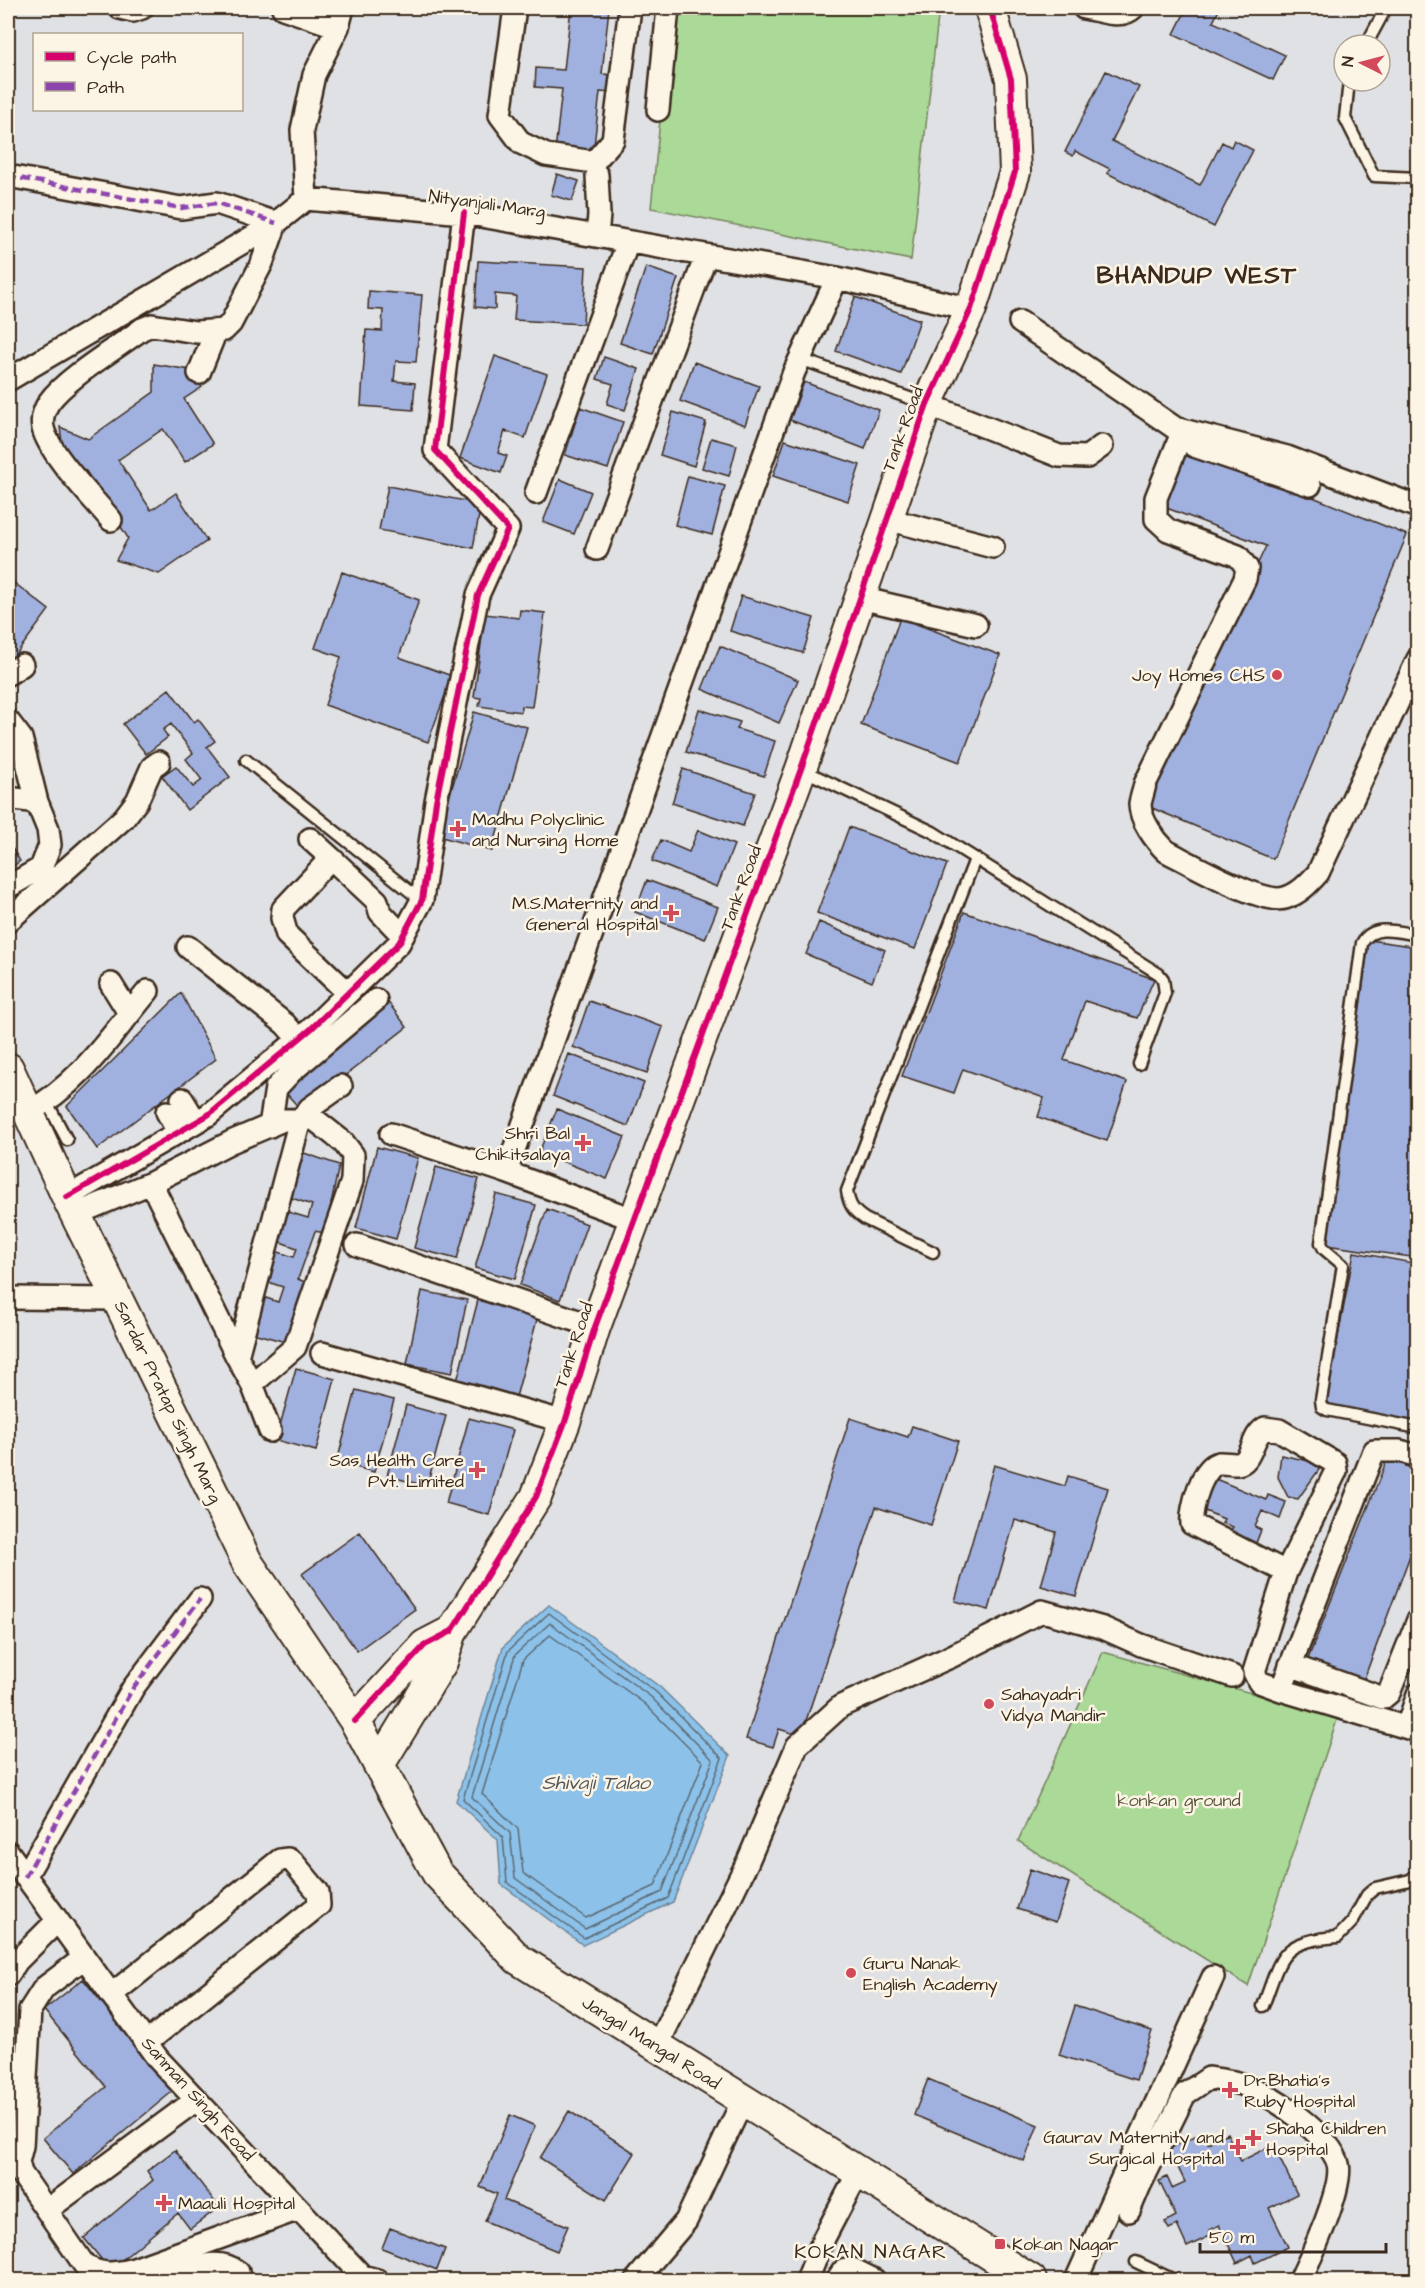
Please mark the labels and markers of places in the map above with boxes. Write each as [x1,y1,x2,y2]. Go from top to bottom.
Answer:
place label: Joy Homes CHS [1132,663,1265,689]
marker: Joy Homes CHS [1270,668,1284,682]
place label: Madhu Polyclinic and Nursing Home [472,807,619,854]
marker: Madhu Polyclinic and Nursing Home [449,820,467,838]
place label: M.S.Maternity and General Hospital [512,891,658,937]
marker: M.S.Maternity and General Hospital [662,904,680,922]
place label: Shri Bal Chikitsalaya [475,1121,570,1168]
marker: Shri Bal Chikitsalaya [574,1134,592,1152]
place label: Sas Health Care Pvt. Limited [329,1448,464,1494]
marker: Sas Health Care Pvt. Limited [468,1461,486,1479]
place label: Sahayadri Vidya Mandir [1001,1682,1105,1729]
marker: Sahayadri Vidya Mandir [982,1697,996,1711]
place label: Guru Nanak English Academy [863,1951,998,1998]
marker: Guru Nanak English Academy [844,1966,858,1980]
place label: Dr.Bhatia's Ruby Hospital [1244,2068,1355,2115]
marker: Dr.Bhatia's Ruby Hospital [1221,2081,1239,2099]
place label: Shaha Children Hospital [1266,2116,1386,2162]
place label: Gaurav Maternity and Surgical Hospital [1043,2125,1224,2172]
marker: Shaha Children Hospital [1244,2129,1262,2147]
marker: Gaurav Maternity and Surgical Hospital [1229,2138,1247,2156]
place label: Maauli Hospital [178,2191,295,2216]
marker: Maauli Hospital [155,2194,173,2212]
place label: Kokan Nagar [1012,2232,1118,2258]
marker: Kokan Nagar [993,2237,1007,2251]

